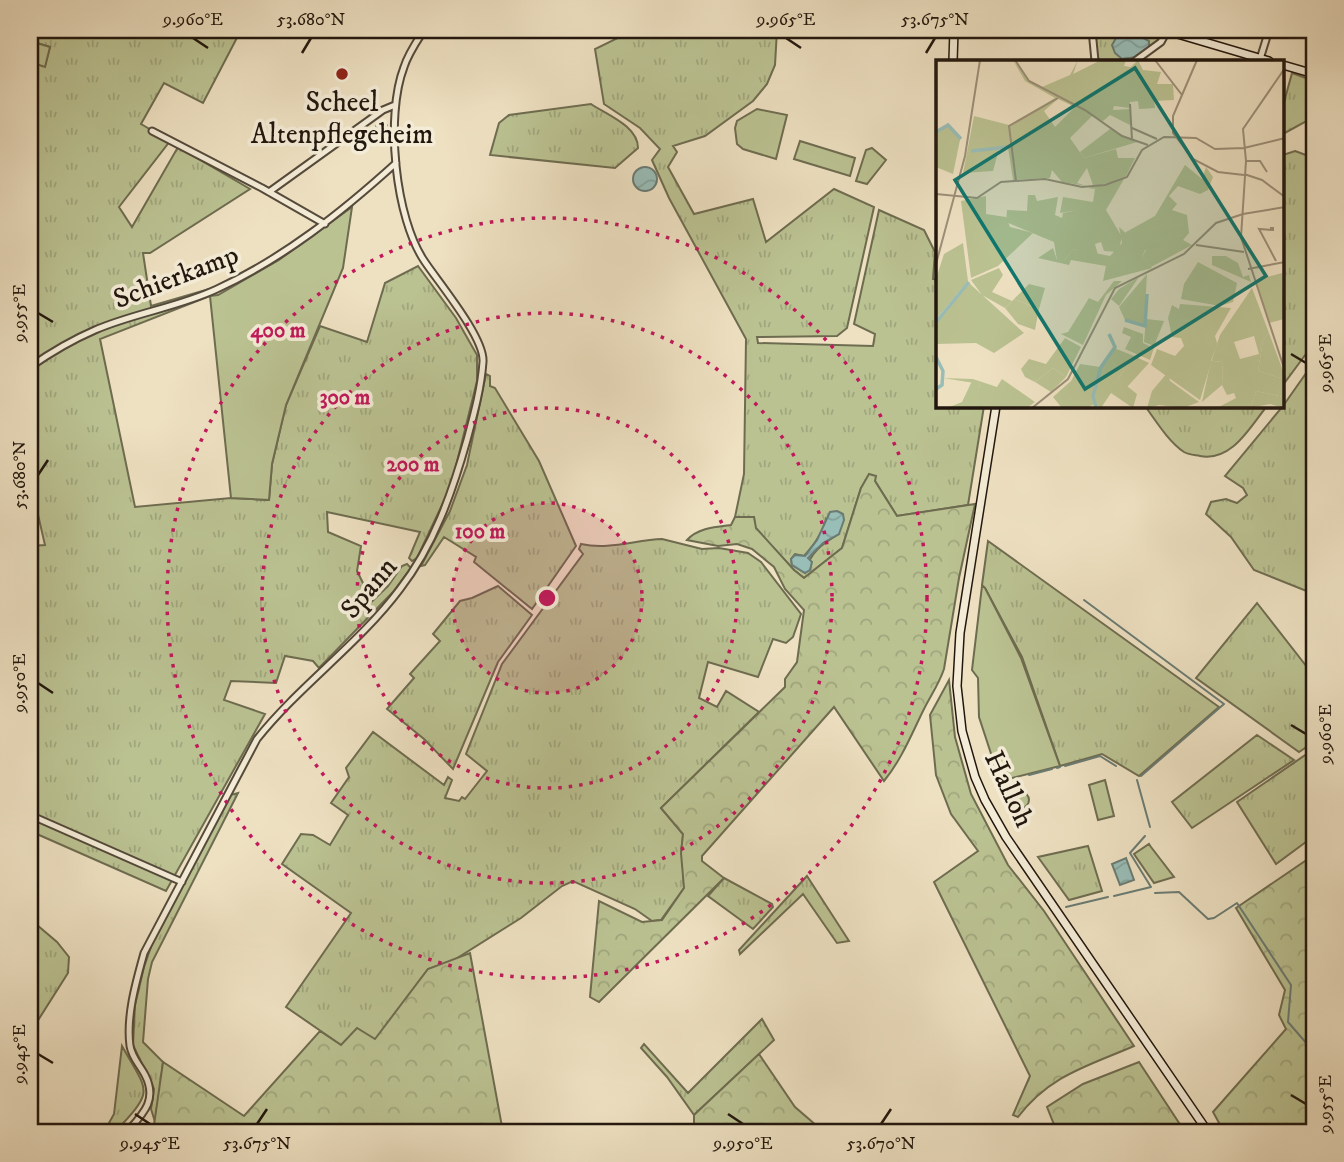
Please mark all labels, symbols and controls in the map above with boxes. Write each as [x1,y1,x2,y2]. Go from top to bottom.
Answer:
text: 9.960°E [162,9,223,31]
text: 53.680°N [277,9,345,31]
text: 9.965°E [755,9,816,31]
text: 53.675°N [901,9,969,31]
inset map [936,60,1284,408]
marker: Scheel Altenpflegeheim [334,66,350,82]
place label: Scheel Altenpflegeheim [251,85,433,152]
street label: Schierkamp [108,237,244,317]
text: 9.955°E [9,283,31,343]
text: 400 m [251,318,306,344]
text: 9.965°E [1315,333,1337,394]
text: 300 m [320,385,371,411]
text: 53.680°N [9,441,31,509]
text: 200 m [386,452,440,478]
text: 100 m [455,519,505,545]
street label: Spann [333,550,405,626]
centre of rings [535,586,559,610]
text: 9.950°E [9,653,31,714]
text: 9.960°E [1315,704,1337,765]
street label: Halloh [976,745,1042,833]
text: 9.945°E [9,1024,31,1085]
text: 9.955°E [1315,1074,1337,1134]
text: 9.945°E [119,1133,180,1155]
text: 53.675°N [223,1133,291,1155]
text: 9.950°E [712,1133,773,1155]
text: 53.670°N [847,1133,916,1155]

